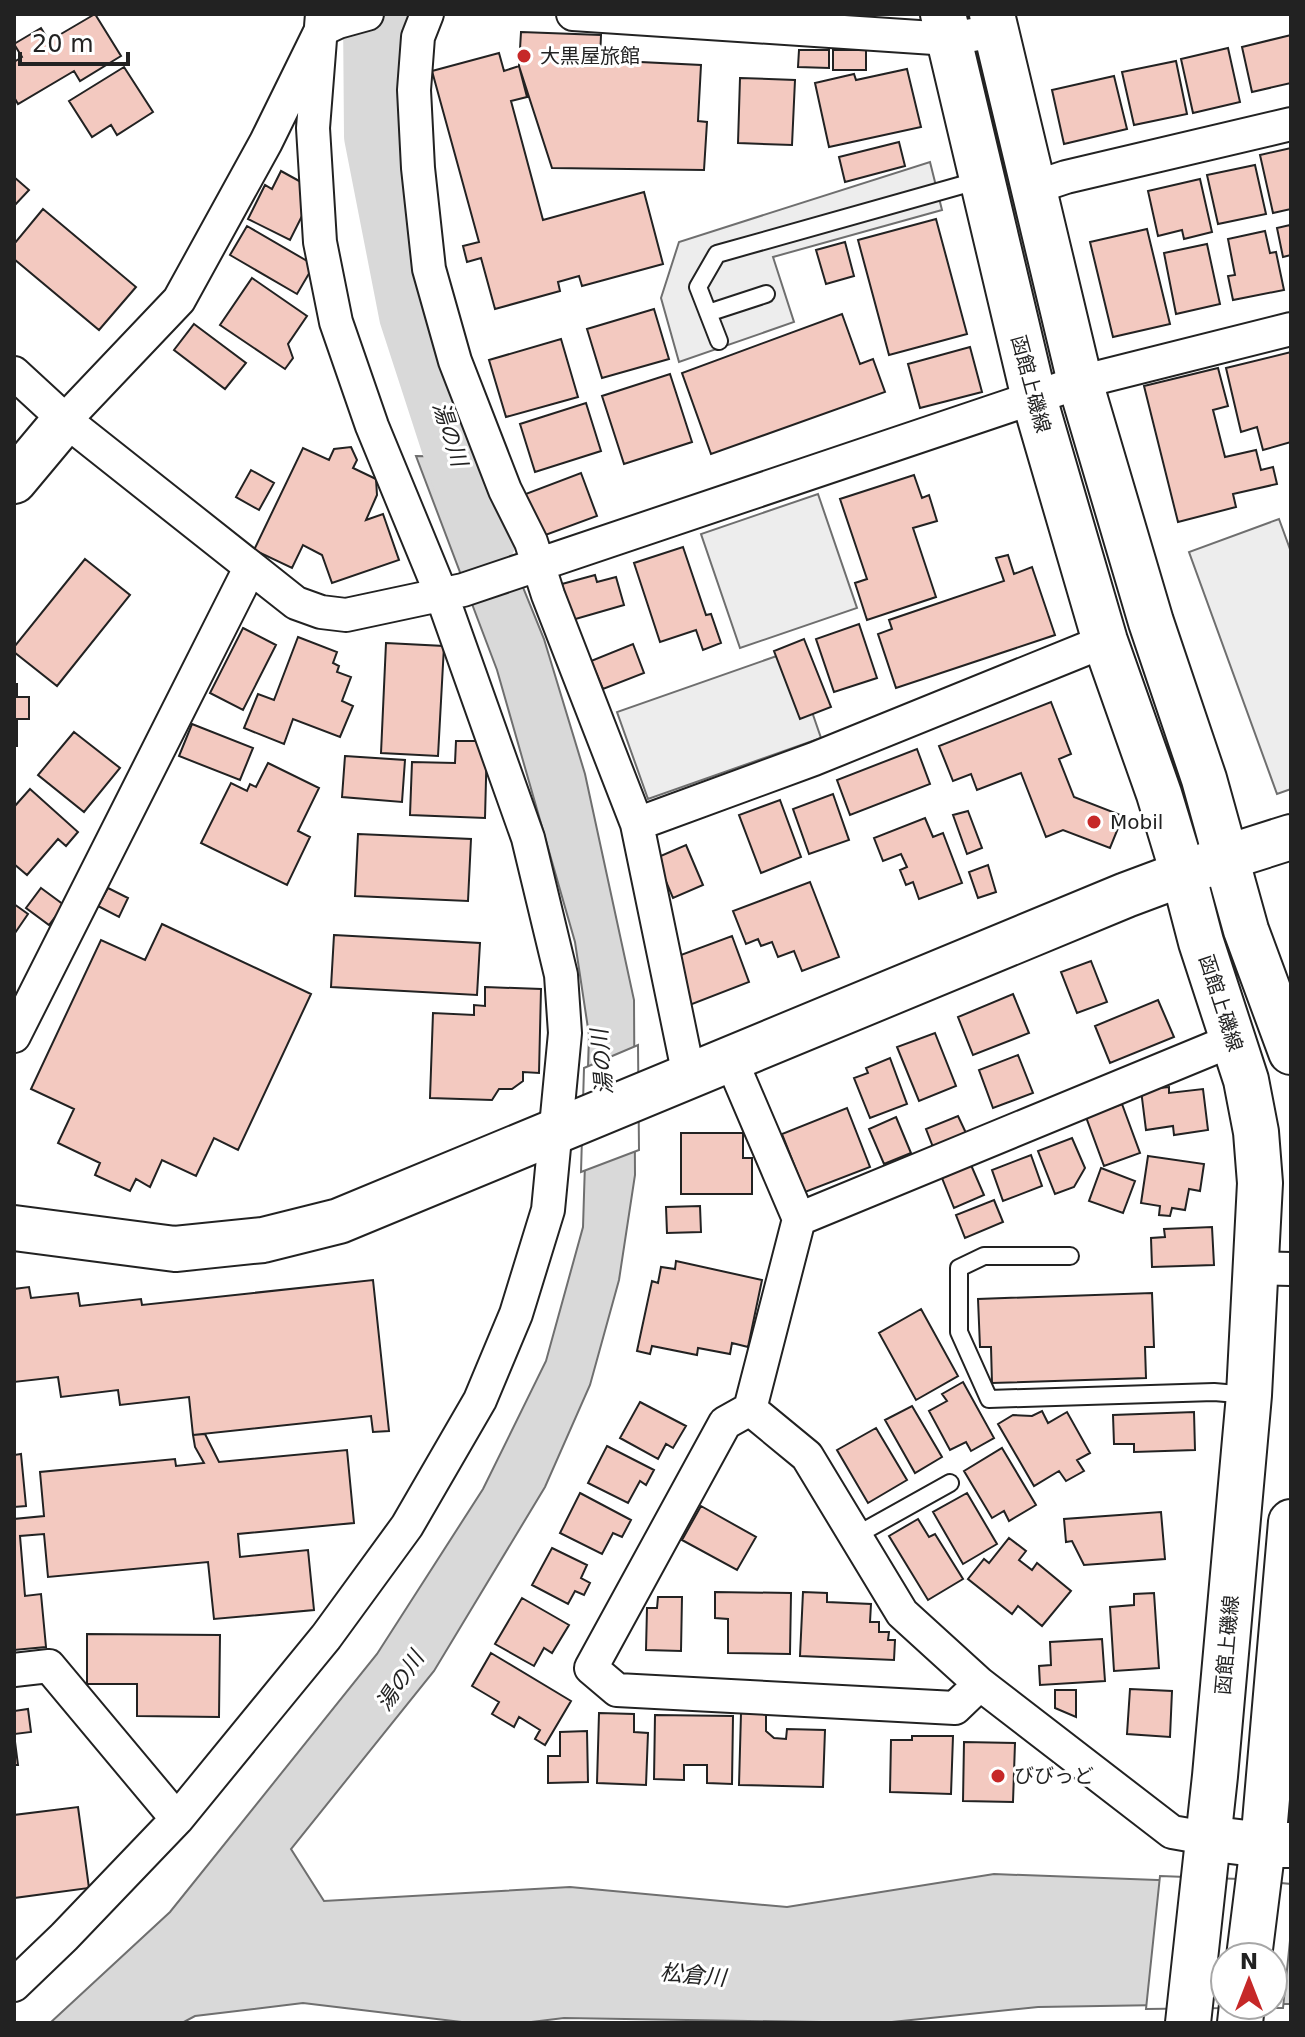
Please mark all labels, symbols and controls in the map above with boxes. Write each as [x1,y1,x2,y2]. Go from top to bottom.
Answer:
scale bar [20,16,128,66]
text: 20 m [32,30,94,58]
place label: 大黒屋旅館 [540,44,640,68]
marker: 大黒屋旅館 [515,47,533,65]
street label: 函館上磯線 [1006,333,1056,435]
water label: 湯の川 [428,399,473,471]
place label: Mobil [1110,810,1163,834]
marker: Mobil [1085,813,1103,831]
street label: 函館上磯線 [1194,952,1248,1054]
water label: 湯の川 [586,1026,617,1096]
street label: 函館上磯線 [1211,1594,1243,1696]
water label: 湯の川 [371,1645,430,1715]
place label: びびっど [1014,1764,1094,1788]
marker: びびっど [989,1767,1007,1785]
north arrow [1209,1941,1289,2021]
text: N [1240,1949,1258,1974]
water label: 松倉川 [659,1960,729,1991]

